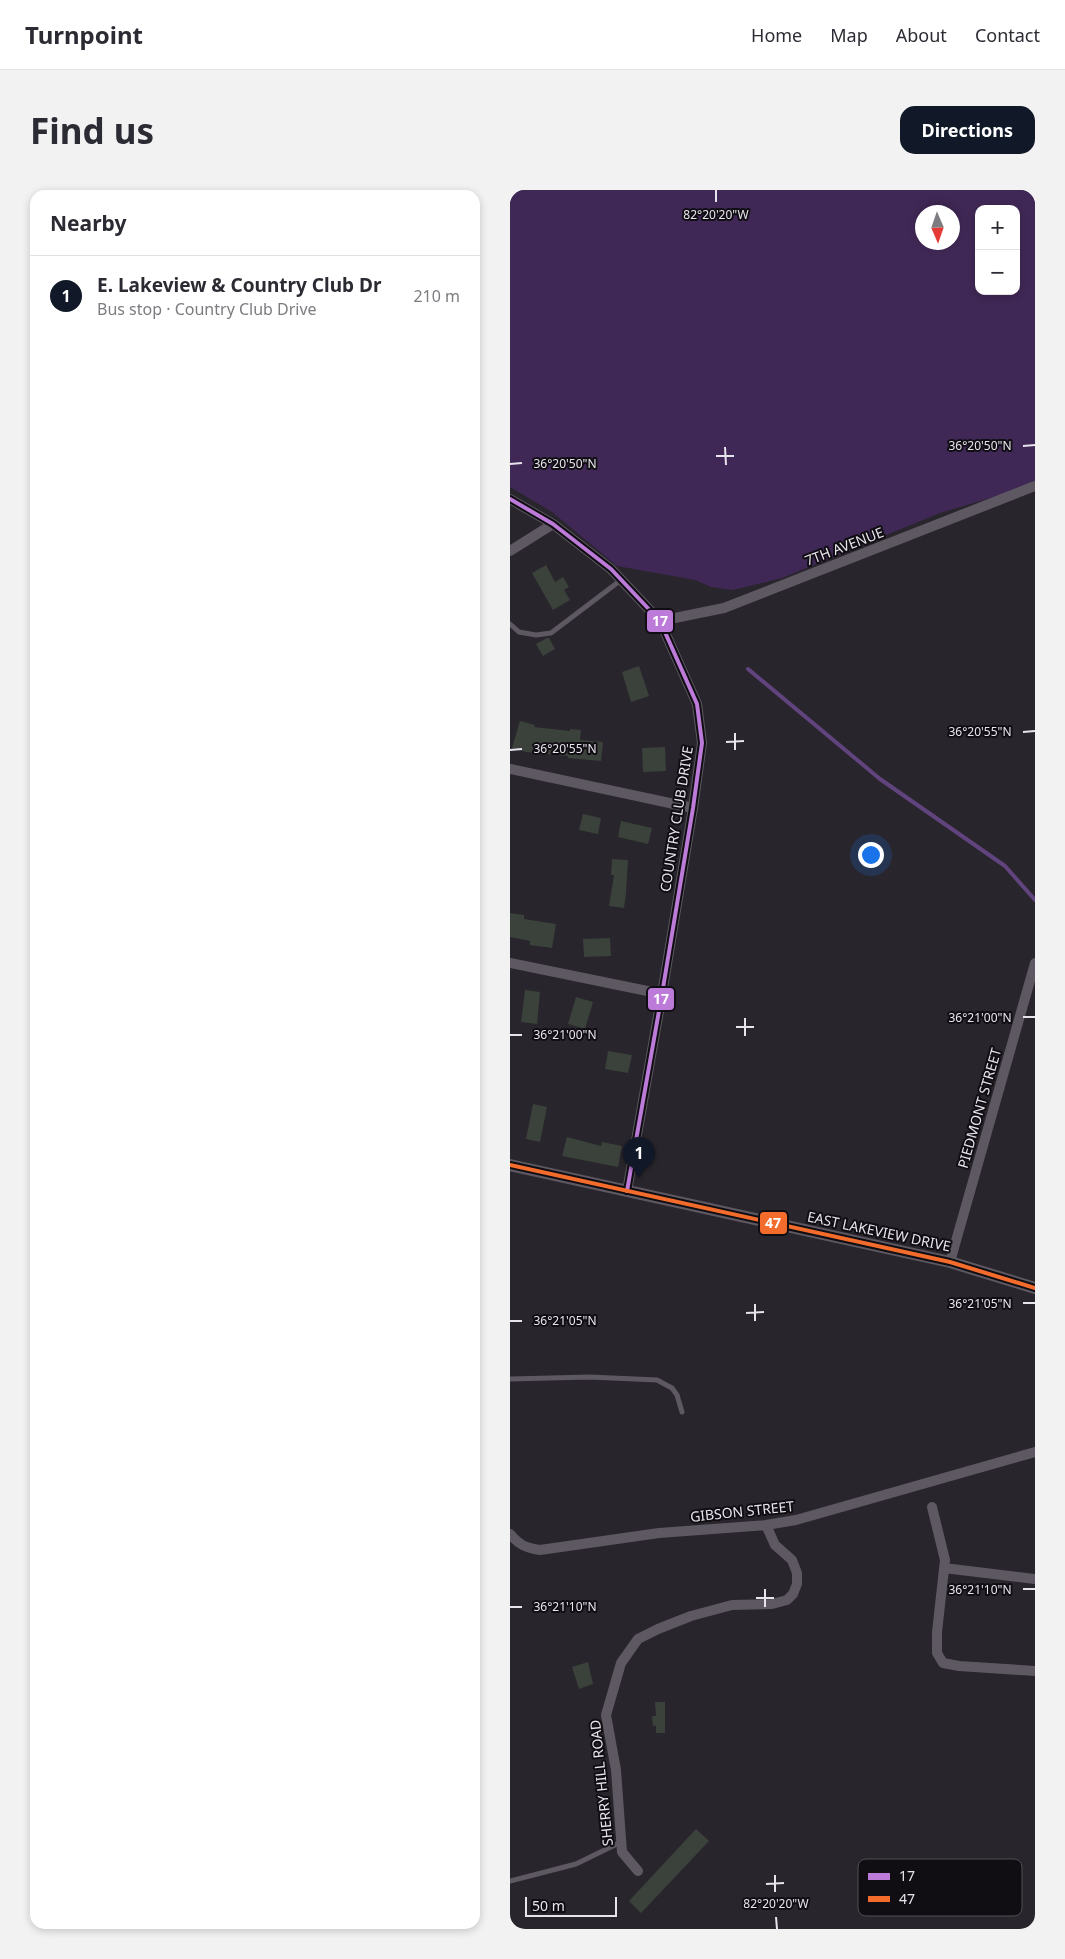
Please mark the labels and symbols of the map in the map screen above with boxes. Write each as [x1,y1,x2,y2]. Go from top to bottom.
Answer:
north arrow [915,205,960,250]
text: 82°20'20"W [683,206,749,223]
text: 36°20'50"N [948,437,1012,454]
text: 36°20'50"N [533,455,597,472]
street label: 7TH AVENUE [802,522,886,570]
line badge: 17 [646,609,674,633]
text: 17 [652,611,668,630]
text: 36°20'55"N [948,723,1012,740]
text: 36°20'55"N [533,740,597,757]
street label: COUNTRY CLUB DRIVE [655,745,697,893]
your location [858,842,884,868]
line badge: 17 [647,987,675,1011]
text: 17 [653,989,669,1008]
text: 36°21'00"N [948,1009,1012,1026]
text: 36°21'00"N [533,1026,597,1043]
street label: PIEDMONT STREET [953,1045,1005,1170]
pin: 1 [623,1137,655,1178]
street label: EAST LAKEVIEW DRIVE [806,1207,952,1255]
line badge: 47 [759,1211,788,1235]
text: 47 [765,1213,781,1232]
text: 36°21'05"N [948,1295,1012,1312]
text: 36°21'05"N [533,1312,597,1329]
street label: GIBSON STREET [689,1496,795,1526]
text: 36°21'10"N [948,1581,1012,1598]
text: 36°21'10"N [533,1598,597,1615]
street label: SHERRY HILL ROAD [585,1719,617,1847]
legend [858,1859,1022,1916]
text: 17 [899,1866,915,1885]
text: 47 [899,1889,915,1908]
scale bar [525,1894,618,1917]
text: 82°20'20"W [743,1895,809,1912]

